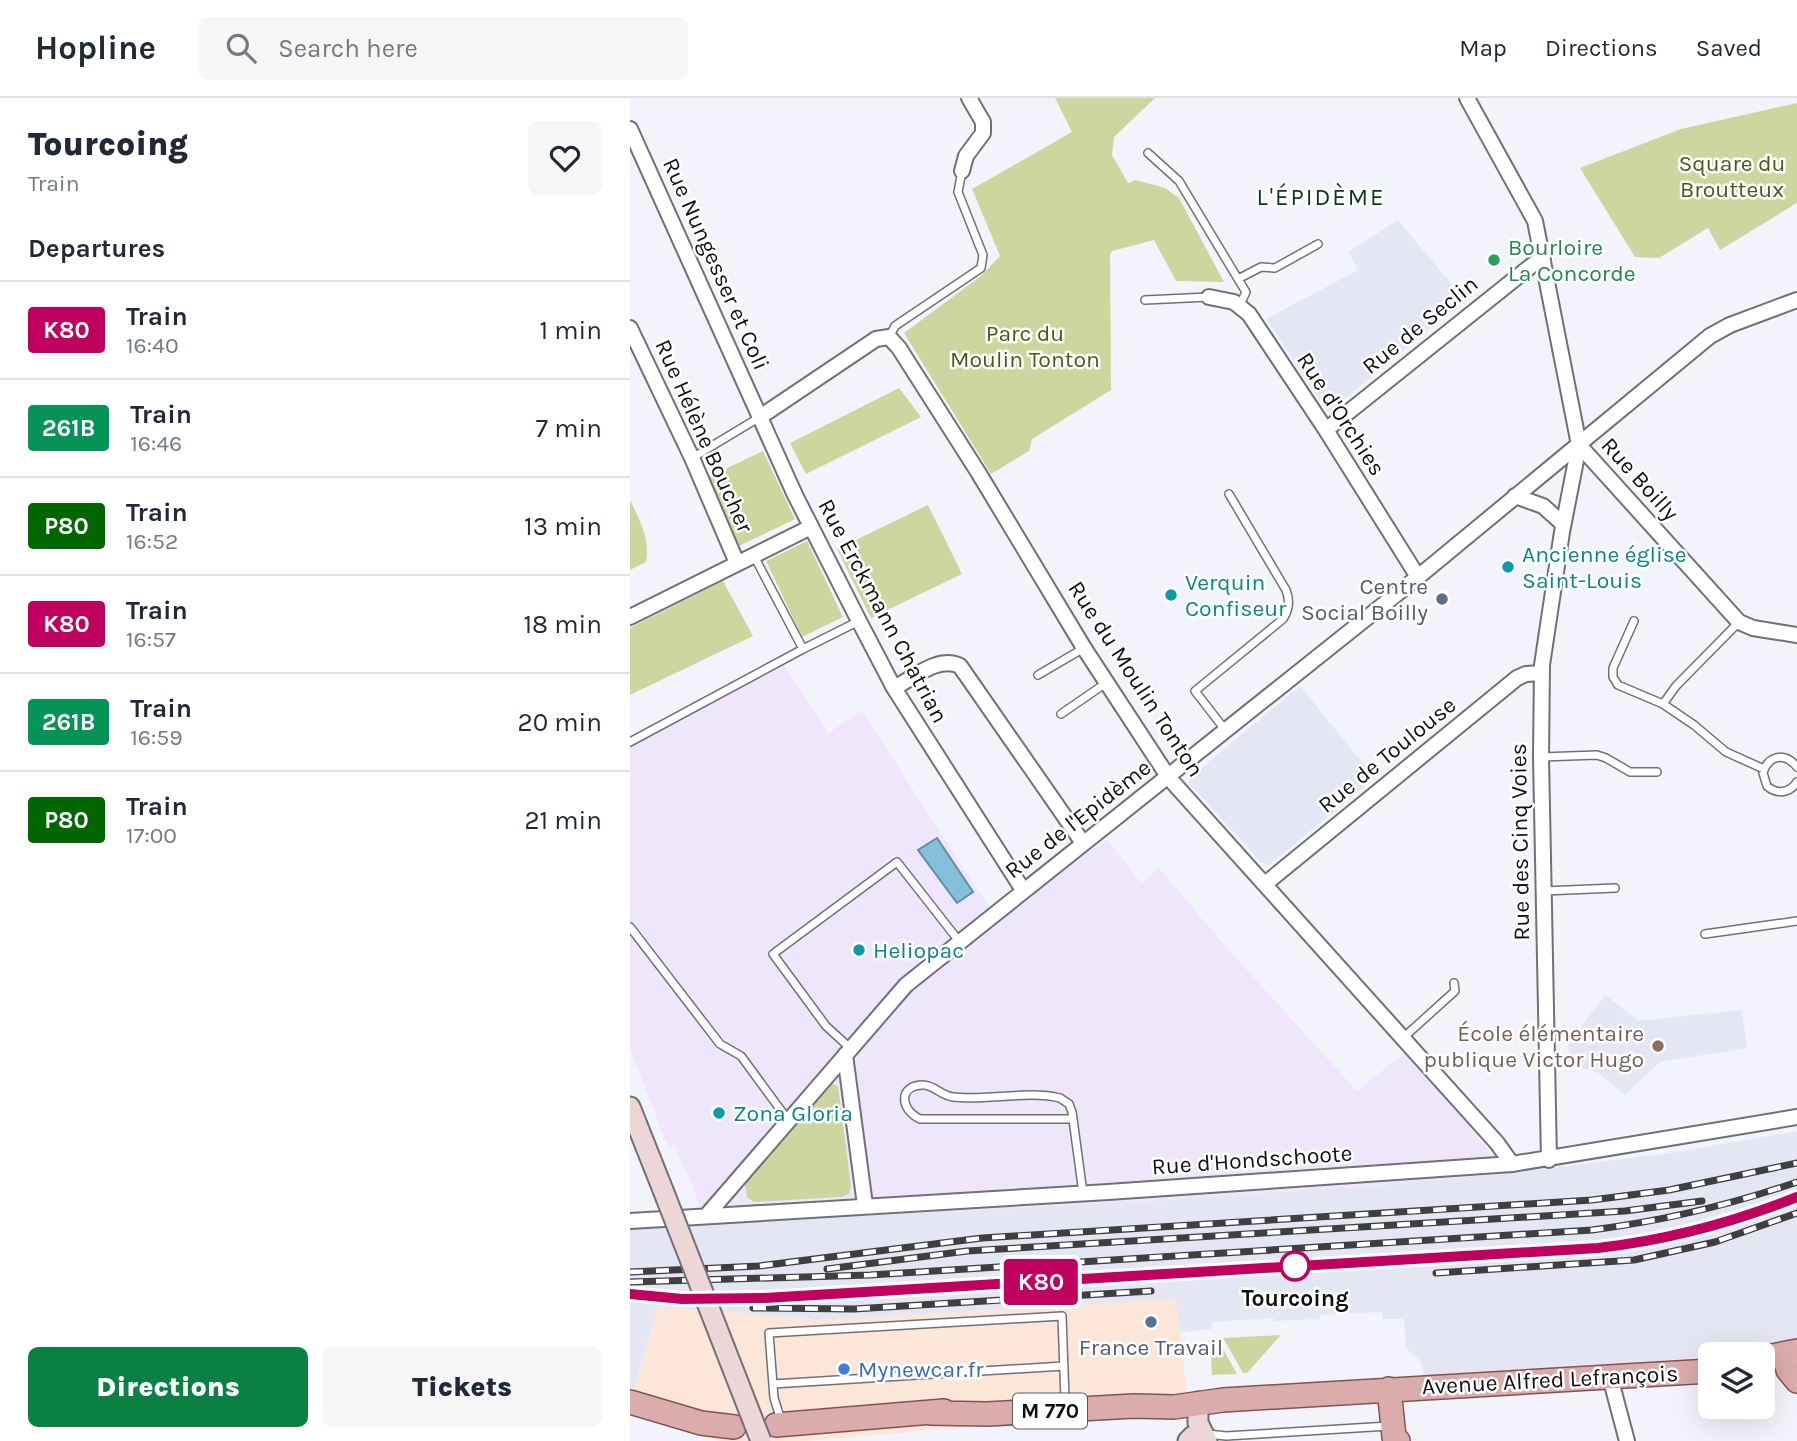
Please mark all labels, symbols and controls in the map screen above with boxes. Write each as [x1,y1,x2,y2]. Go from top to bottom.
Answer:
search box [198,17,688,80]
text: Hopline [35,29,156,67]
icon: search [222,29,260,67]
text: Search here [278,33,418,64]
text: Map [1459,34,1507,62]
text: Directions [1545,34,1658,62]
text: Saved [1696,34,1762,62]
button: heart [528,121,602,195]
text: Tourcoing [28,125,188,163]
park label: Square du Broutteux [1678,150,1786,203]
street label: Rue Nungesser et Coli [657,154,775,374]
text: Train [28,170,80,197]
district label: L'ÉPIDÈME [1256,182,1386,211]
text: Departures [28,233,165,264]
place label: Bourloire La Concorde [1508,234,1636,287]
marker: Bourloire La Concorde [1486,252,1502,268]
street label: Rue de Seclin [1357,270,1483,380]
text: Train [126,301,188,332]
text: 1 min [539,315,602,346]
text: K80 [43,316,90,344]
park label: Parc du Moulin Tonton [950,320,1100,373]
text: 16:40 [126,332,179,359]
street label: Rue Hélène Boucher [649,335,759,537]
street label: Rue d'Orchies [1291,347,1391,481]
text: Train [130,399,192,430]
text: 7 min [536,413,602,444]
text: 261B [42,414,95,442]
text: 16:46 [130,430,182,457]
street label: Rue Boilly [1596,432,1685,526]
street label: Rue Erckmann Chatrian [812,494,954,728]
text: Train [126,497,188,528]
text: 13 min [524,511,602,542]
text: P80 [44,512,89,540]
text: 16:52 [126,528,178,555]
place label: Ancienne église Saint-Louis [1522,541,1687,594]
marker: Ancienne église Saint-Louis [1500,559,1516,575]
place label: Verquin Confiseur [1185,569,1287,622]
place label: Centre Social Boilly [1301,573,1428,626]
street label: Rue du Moulin Tonton [1063,576,1209,782]
marker: Verquin Confiseur [1163,587,1179,603]
marker: Centre Social Boilly [1434,591,1450,607]
text: Train [126,595,188,626]
text: 18 min [523,609,602,640]
text: K80 [43,610,90,638]
text: 16:57 [126,626,176,653]
street label: Rue de Toulouse [1313,691,1461,819]
text: Train [130,693,192,724]
text: 20 min [518,707,602,738]
text: 261B [42,708,95,736]
text: 16:59 [130,724,183,751]
street label: Rue des Cinq Voies [1505,743,1535,941]
street label: Rue de l'Epidème [1000,754,1156,884]
text: Train [126,791,188,822]
text: 21 min [524,805,602,836]
text: P80 [44,806,89,834]
text: 17:00 [126,822,177,849]
place label: Heliopac [873,937,964,964]
marker: Heliopac [851,942,867,958]
place label: École élémentaire publique Victor Hugo [1424,1020,1644,1073]
marker: École élémentaire publique Victor Hugo [1650,1038,1666,1054]
place label: Zona Gloria [733,1100,853,1127]
marker: Zona Gloria [711,1105,727,1121]
street label: Rue d'Hondschoote [1151,1140,1353,1180]
marker: Tourcoing [1280,1251,1310,1281]
line badge: K80 [1001,1259,1081,1305]
text: K80 [1018,1268,1064,1296]
place label: Tourcoing [1241,1285,1349,1312]
marker: France Travail [1143,1314,1159,1330]
place label: France Travail [1079,1334,1223,1361]
map controls [1698,1342,1775,1419]
button: layers [1698,1342,1775,1419]
button: Directions [28,1347,308,1427]
button: Tickets [322,1347,602,1427]
place label: Mynewcar.fr [858,1356,984,1383]
street label: Avenue Alfred Lefrançois [1421,1360,1679,1400]
marker: Mynewcar.fr [836,1361,852,1377]
road number: M 770 [1013,1394,1087,1428]

